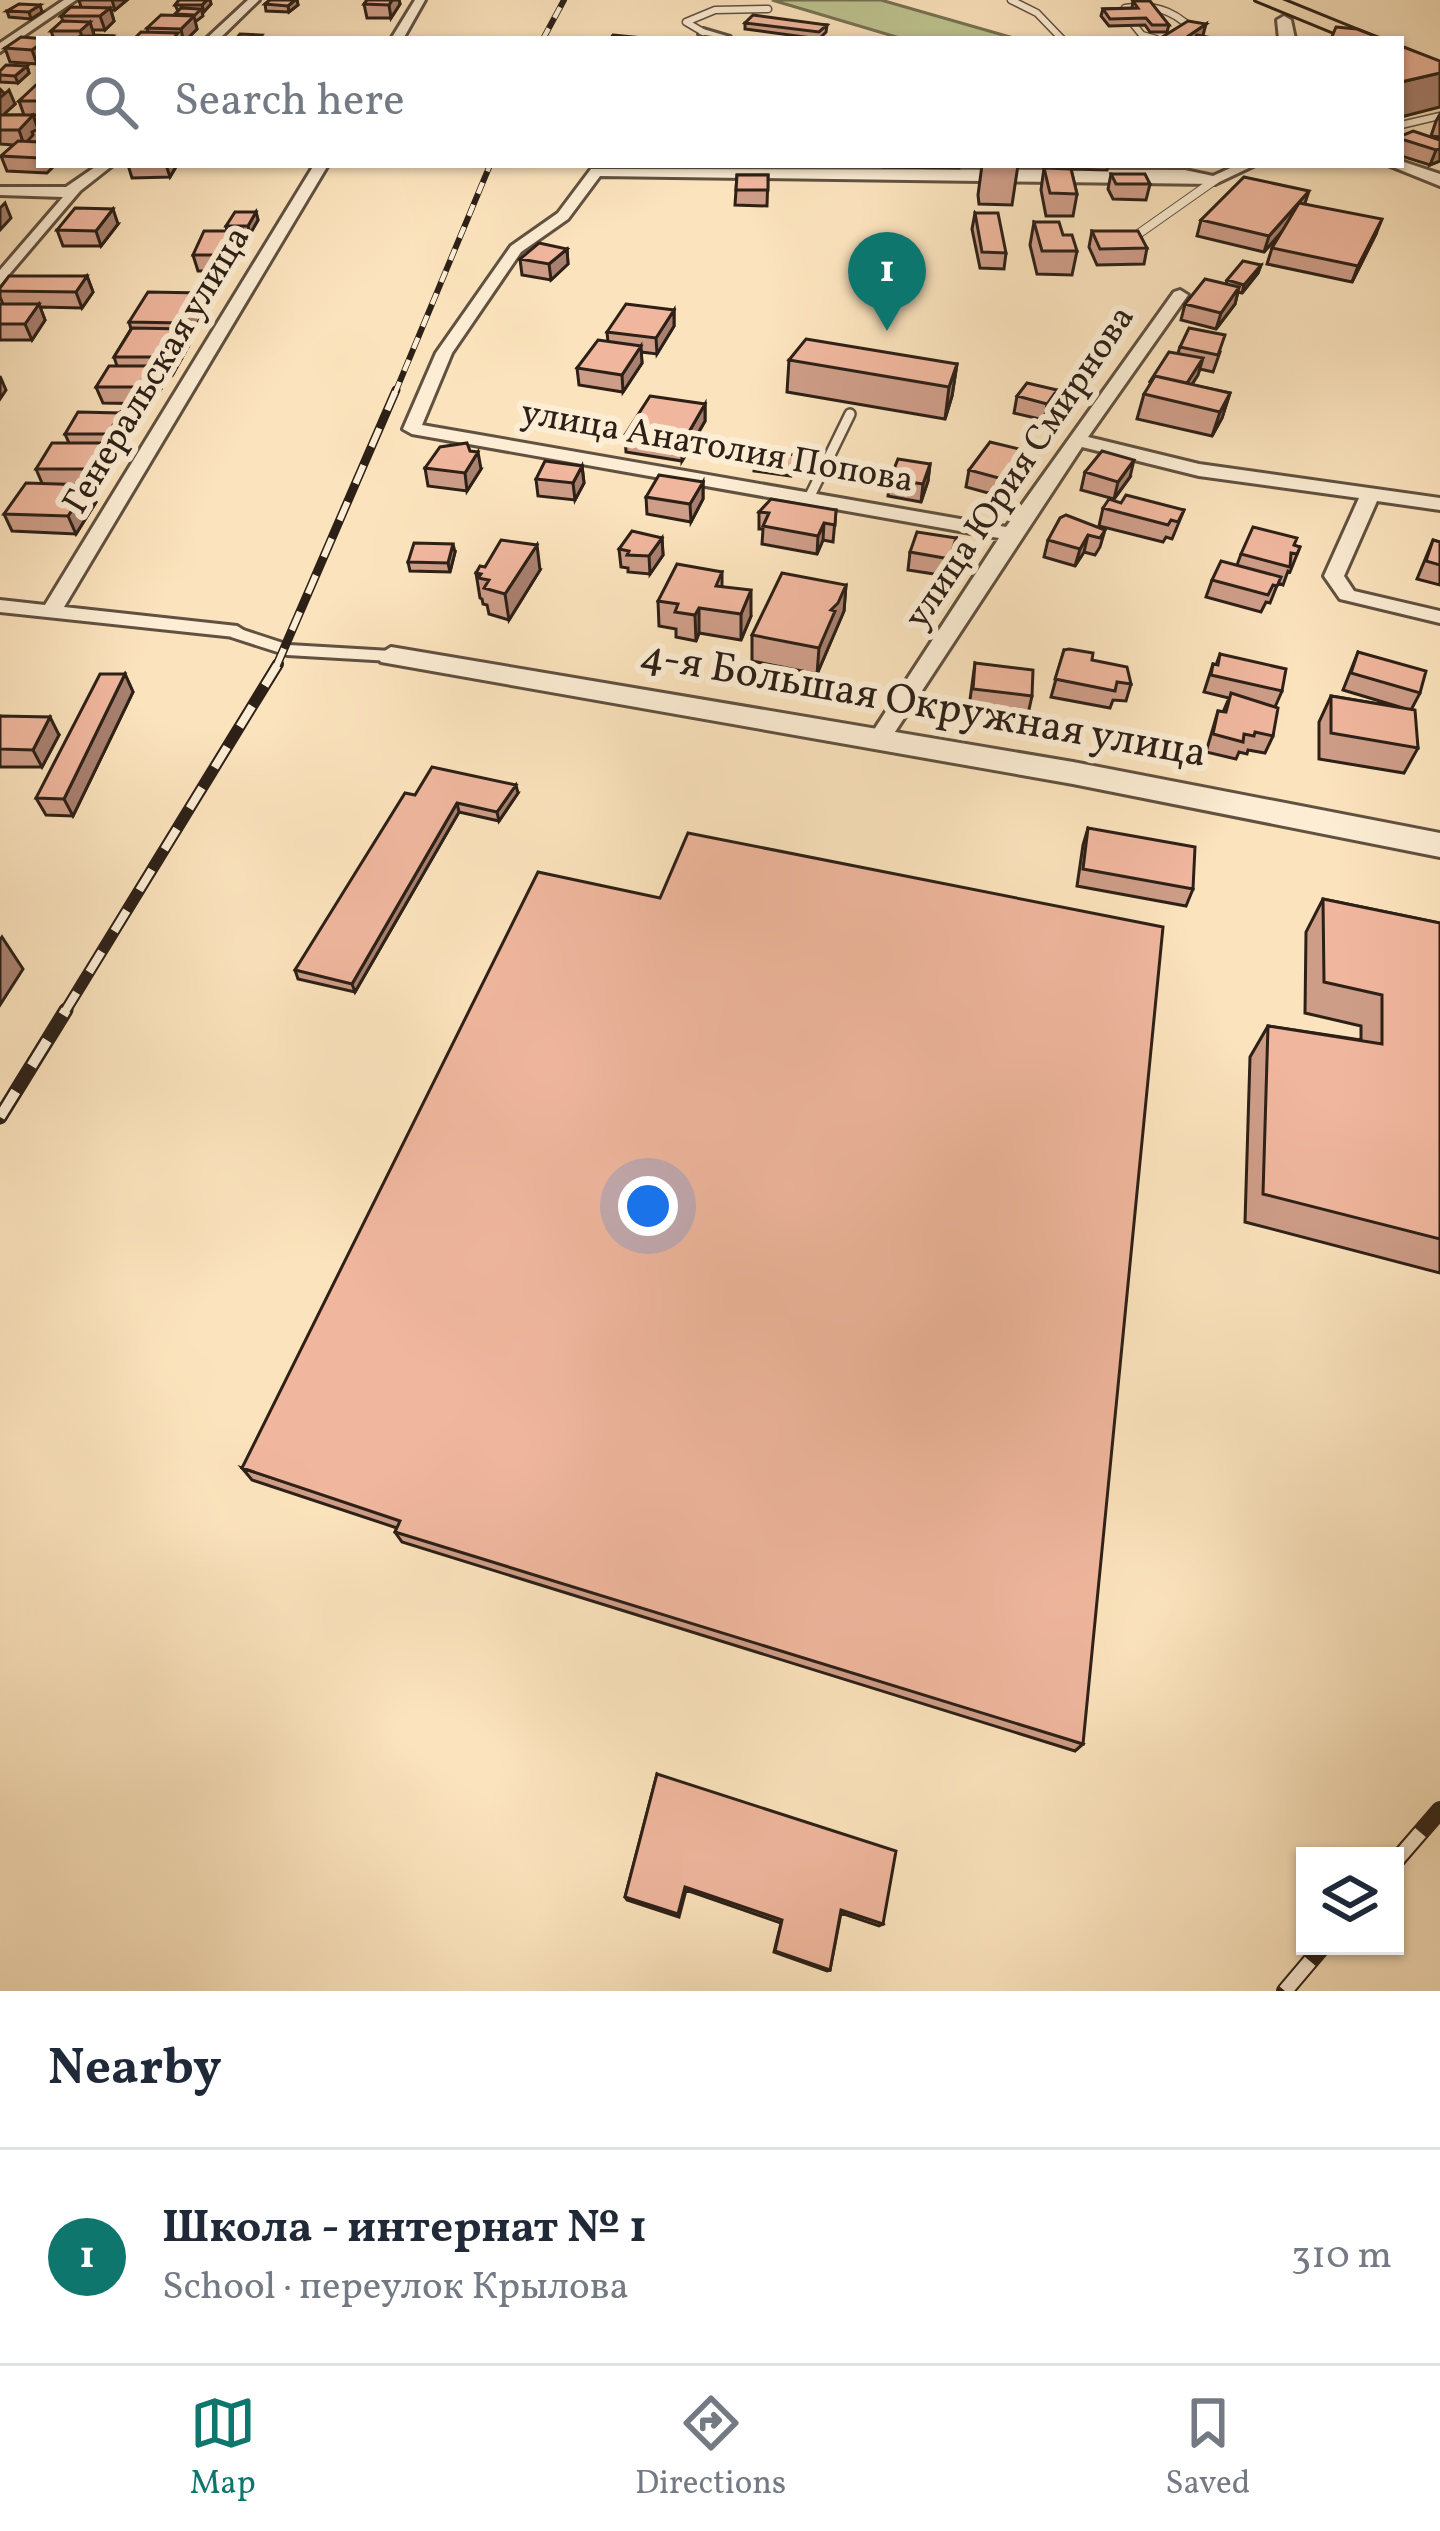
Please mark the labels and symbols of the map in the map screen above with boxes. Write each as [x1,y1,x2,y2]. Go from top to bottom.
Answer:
street label: Генеральская улица [52,218,264,524]
pin: 1 [848,232,926,331]
street label: улица Юрия Смирнова [894,296,1148,640]
street label: улица Анатолия Попова [517,389,917,507]
street label: 4-я Большая Окружная улица [635,627,1211,785]
your location [618,1176,678,1236]

